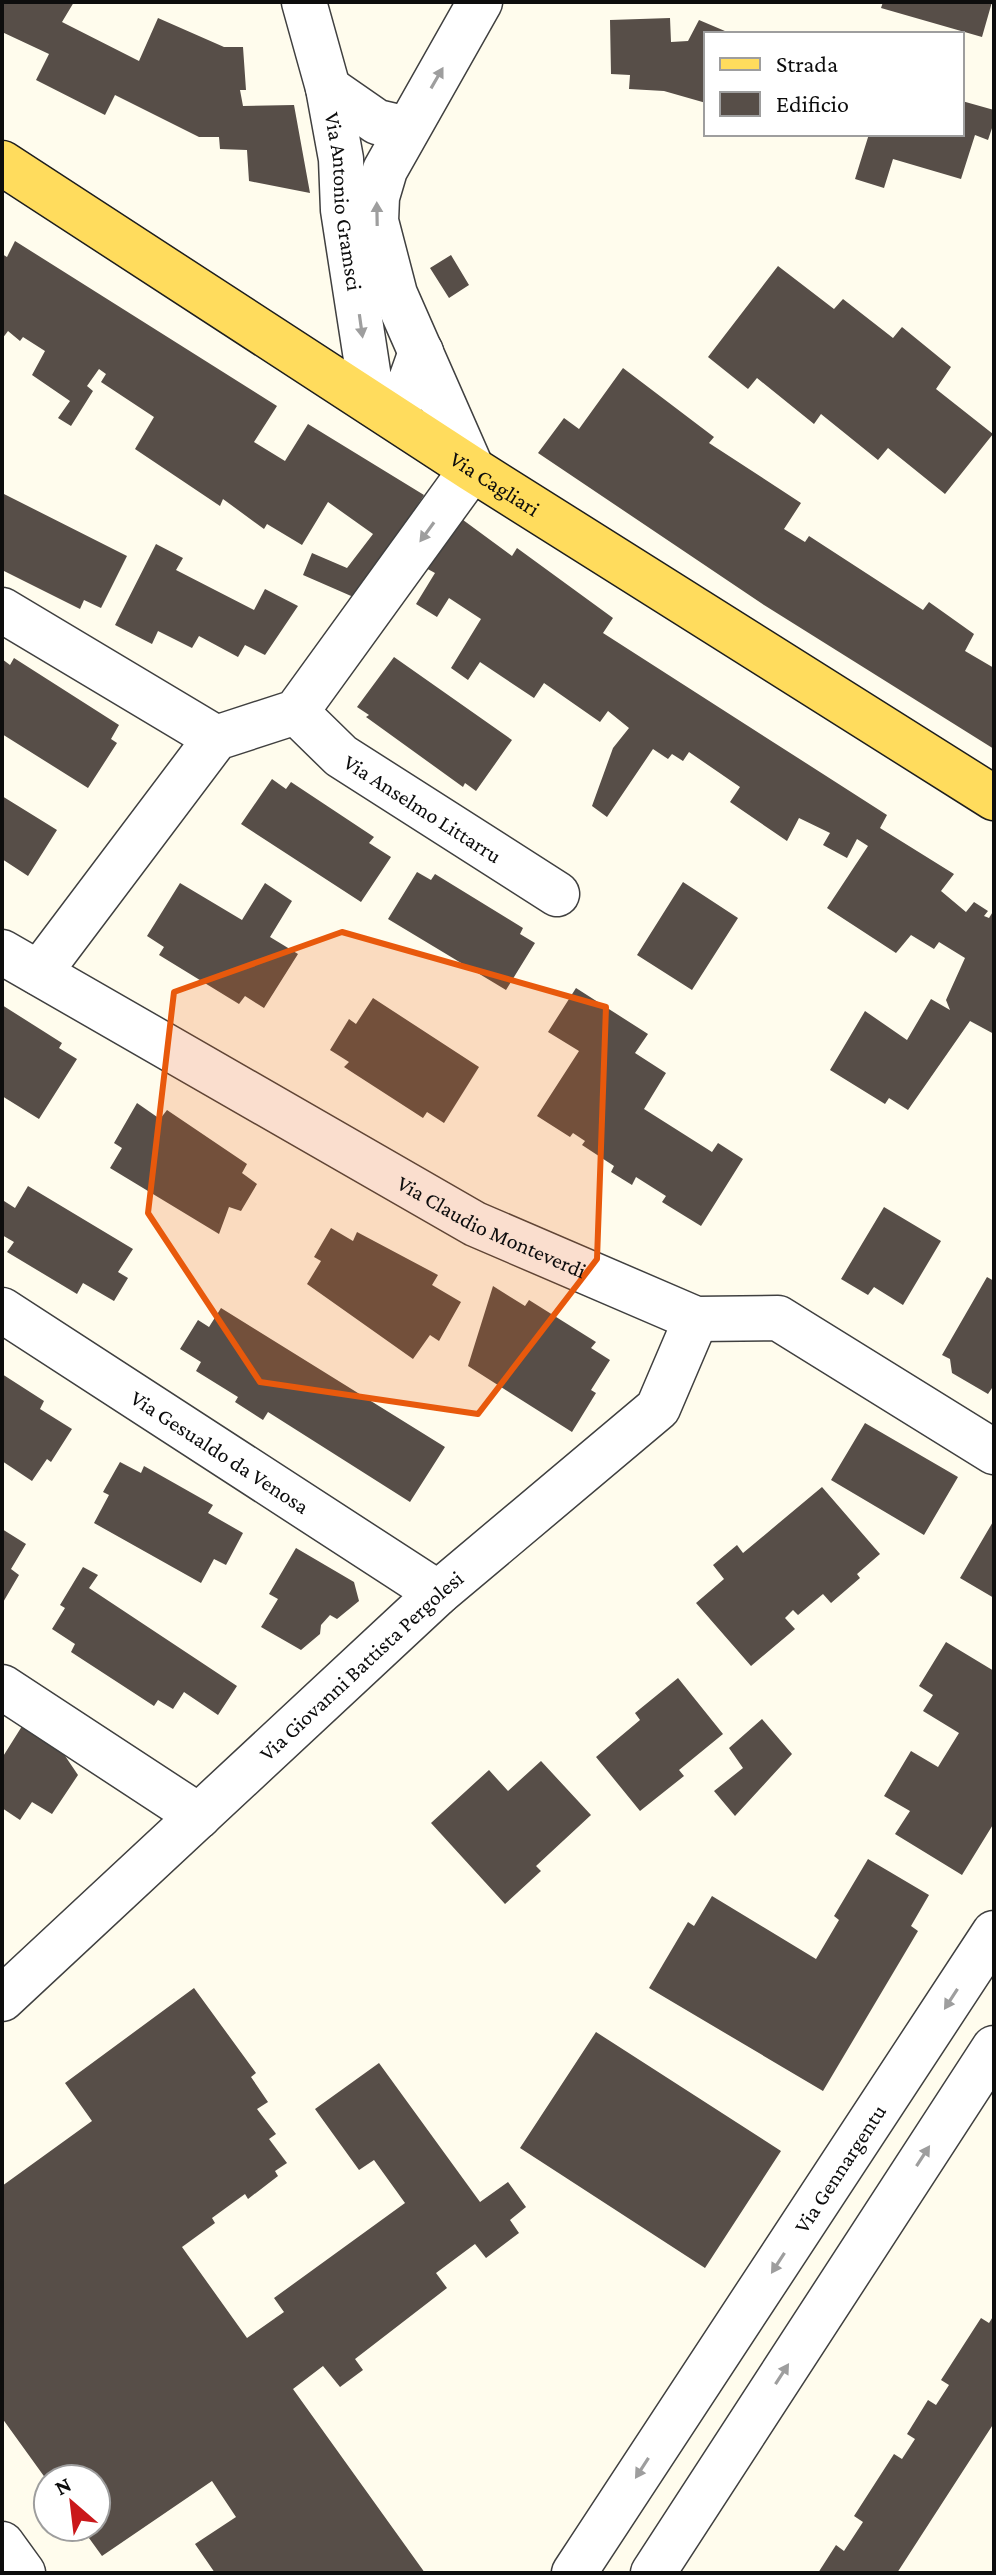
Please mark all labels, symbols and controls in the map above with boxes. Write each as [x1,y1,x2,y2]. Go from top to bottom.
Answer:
legend [704,32,964,136]
text: Strada [776,50,838,77]
one-way arrow [430,67,444,89]
text: Edificio [776,90,849,117]
street label: Via Antonio Gramsci [320,110,367,293]
one-way arrow [371,200,384,226]
one-way arrow [355,314,368,339]
street label: Via Cagliari [445,446,544,522]
one-way arrow [419,522,435,542]
street label: Via Anselmo Littarru [339,749,506,868]
street label: Via Claudio Monteverdi [393,1170,590,1283]
street label: Via Gesualdo da Venosa [126,1385,314,1519]
street label: Via Giovanni Battista Pergolesi [254,1565,468,1766]
one-way arrow [944,1988,959,2009]
street label: Via Gennargentu [789,2100,891,2237]
one-way arrow [916,2146,931,2167]
one-way arrow [770,2252,785,2273]
one-way arrow [774,2364,789,2385]
one-way arrow [635,2458,650,2479]
north arrow [32,2463,112,2543]
text: N [50,2471,75,2500]

